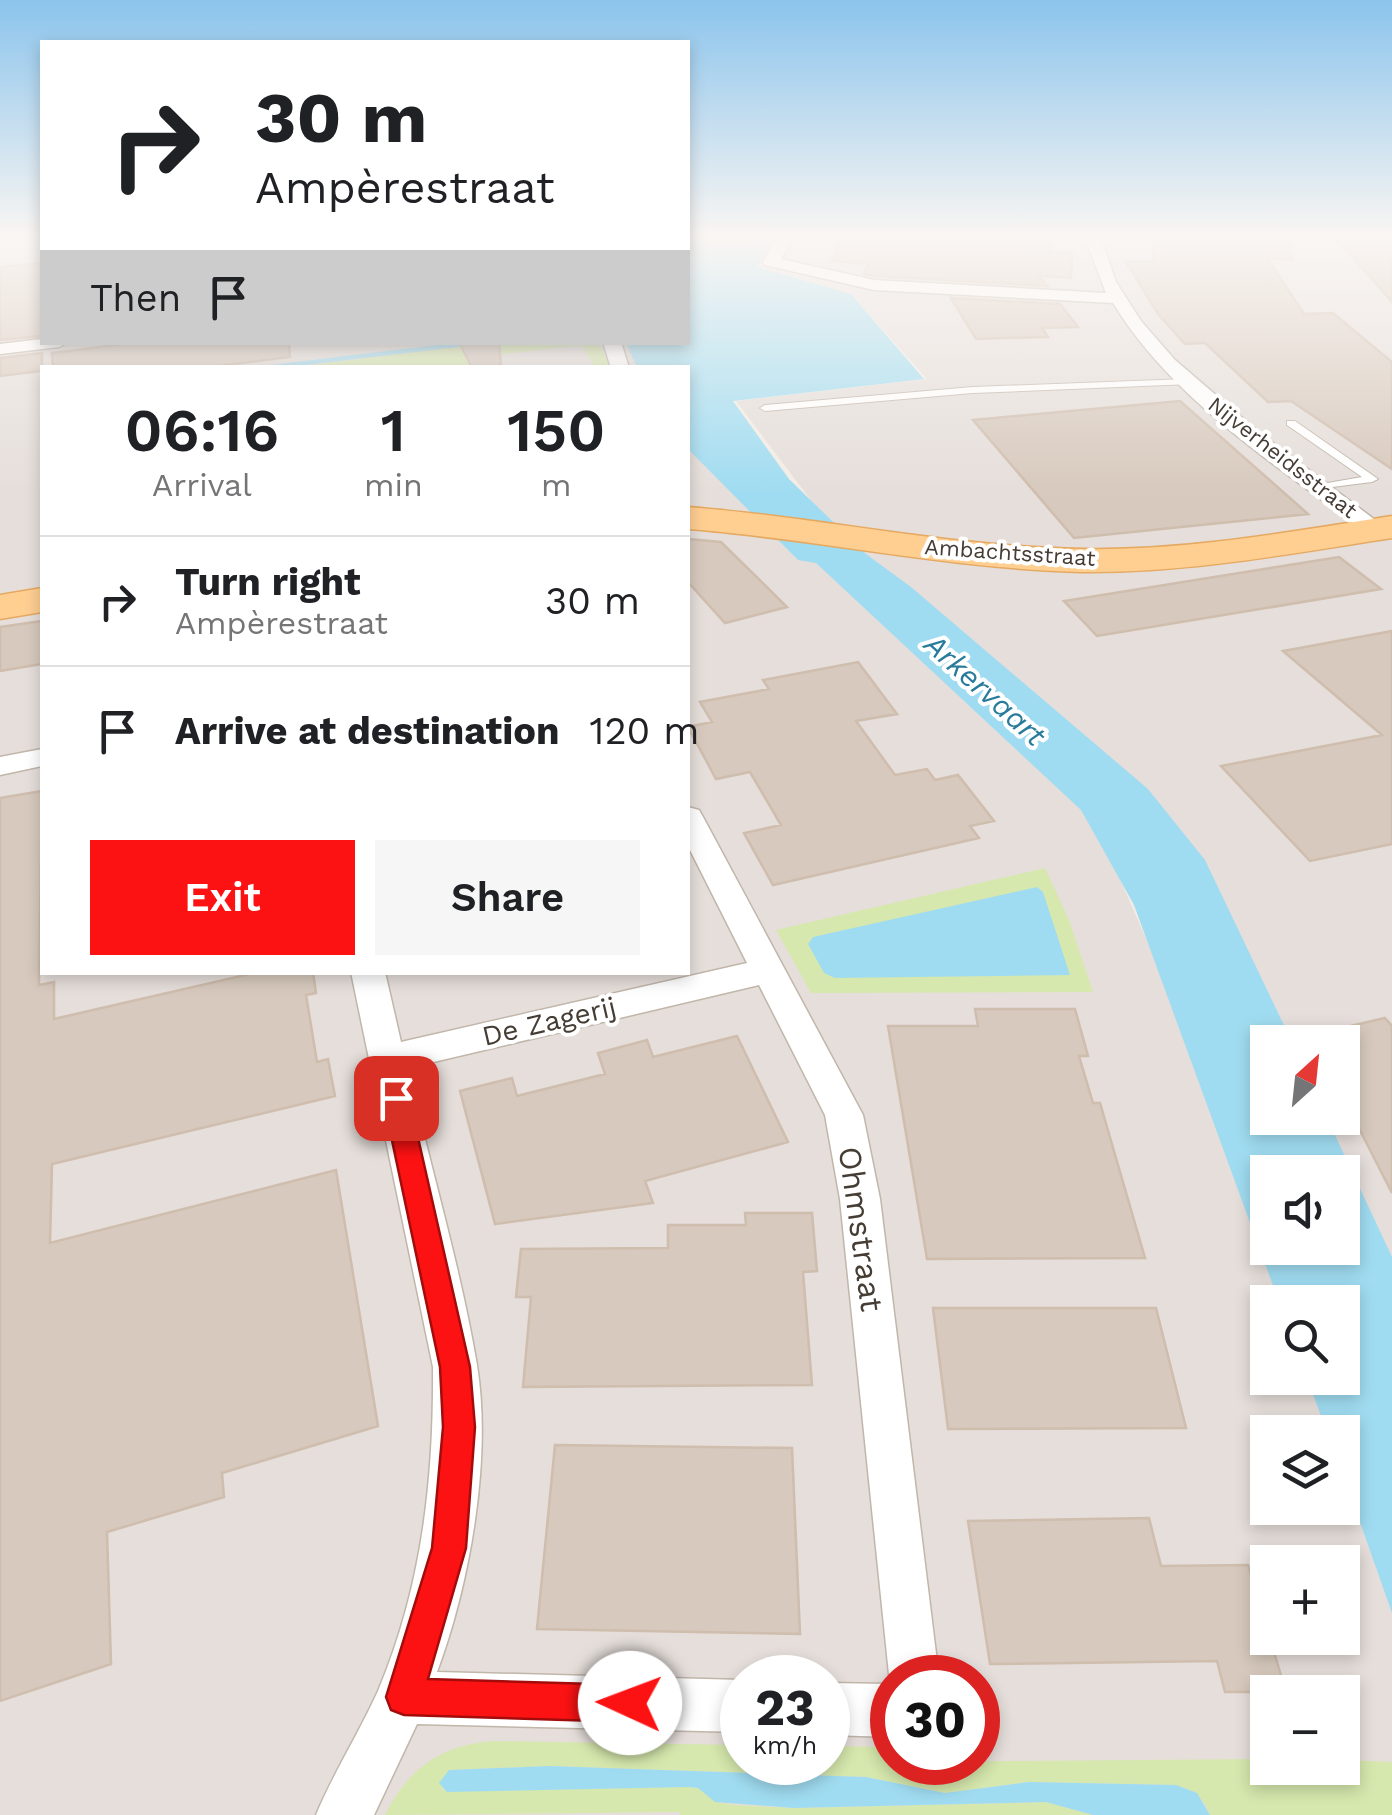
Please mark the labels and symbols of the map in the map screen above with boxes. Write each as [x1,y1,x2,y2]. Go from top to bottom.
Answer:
street label: Nijverheidsstraat [1203,392,1362,523]
street label: Ambachtsstraat [924,534,1096,571]
water label: Arkervaart [916,625,1054,754]
street label: De Zagerij [479,990,619,1053]
north arrow [1250,1025,1360,1135]
pin [354,1056,439,1141]
street label: Ohmstraat [831,1144,891,1314]
position arrow [578,1651,682,1755]
speed limit sign: 30 [870,1655,1000,1785]

